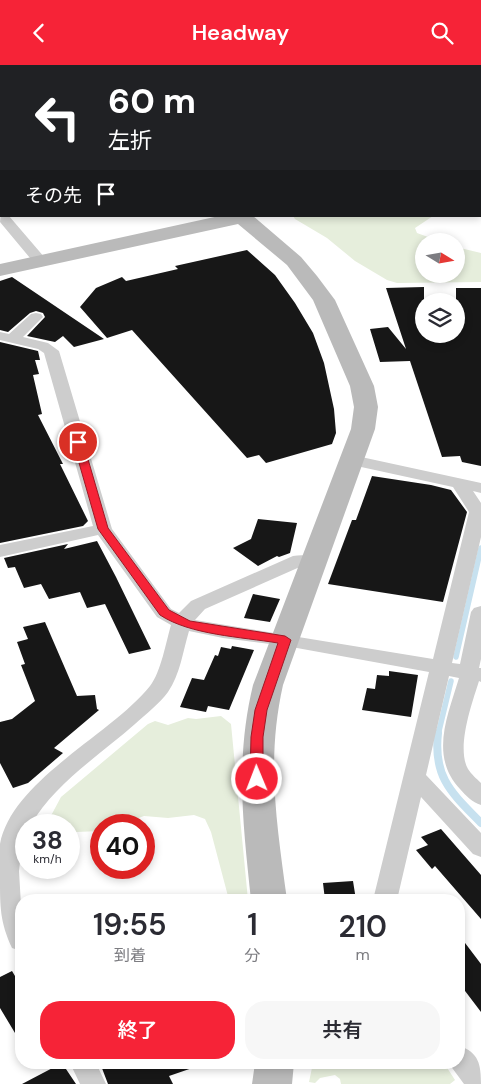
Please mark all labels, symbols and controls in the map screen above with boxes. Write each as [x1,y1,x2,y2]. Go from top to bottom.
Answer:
text: Headway [192,18,289,47]
icon: back [25,19,53,47]
icon: search [428,19,456,47]
text: 60 m [108,78,196,124]
icon: left [25,85,90,150]
text: 左折 [108,126,152,155]
icon: arrive [92,180,120,208]
text: その先 [25,183,82,208]
north arrow [415,233,465,283]
map controls [415,233,465,343]
button: layers [415,293,465,343]
pin [57,421,99,463]
icon: arrive [64,428,92,456]
position arrow [230,752,282,804]
speed limit sign: 40 [90,814,155,879]
text: 38 [32,824,63,857]
text: km/h [33,851,62,867]
text: 19:55 [93,905,167,944]
text: 1 [247,905,258,944]
text: 210 [338,907,387,946]
text: m [356,944,370,965]
text: 到着 [114,945,146,966]
text: 分 [244,945,260,966]
button: 終了 [40,1001,235,1059]
button: 共有 [245,1001,440,1059]

